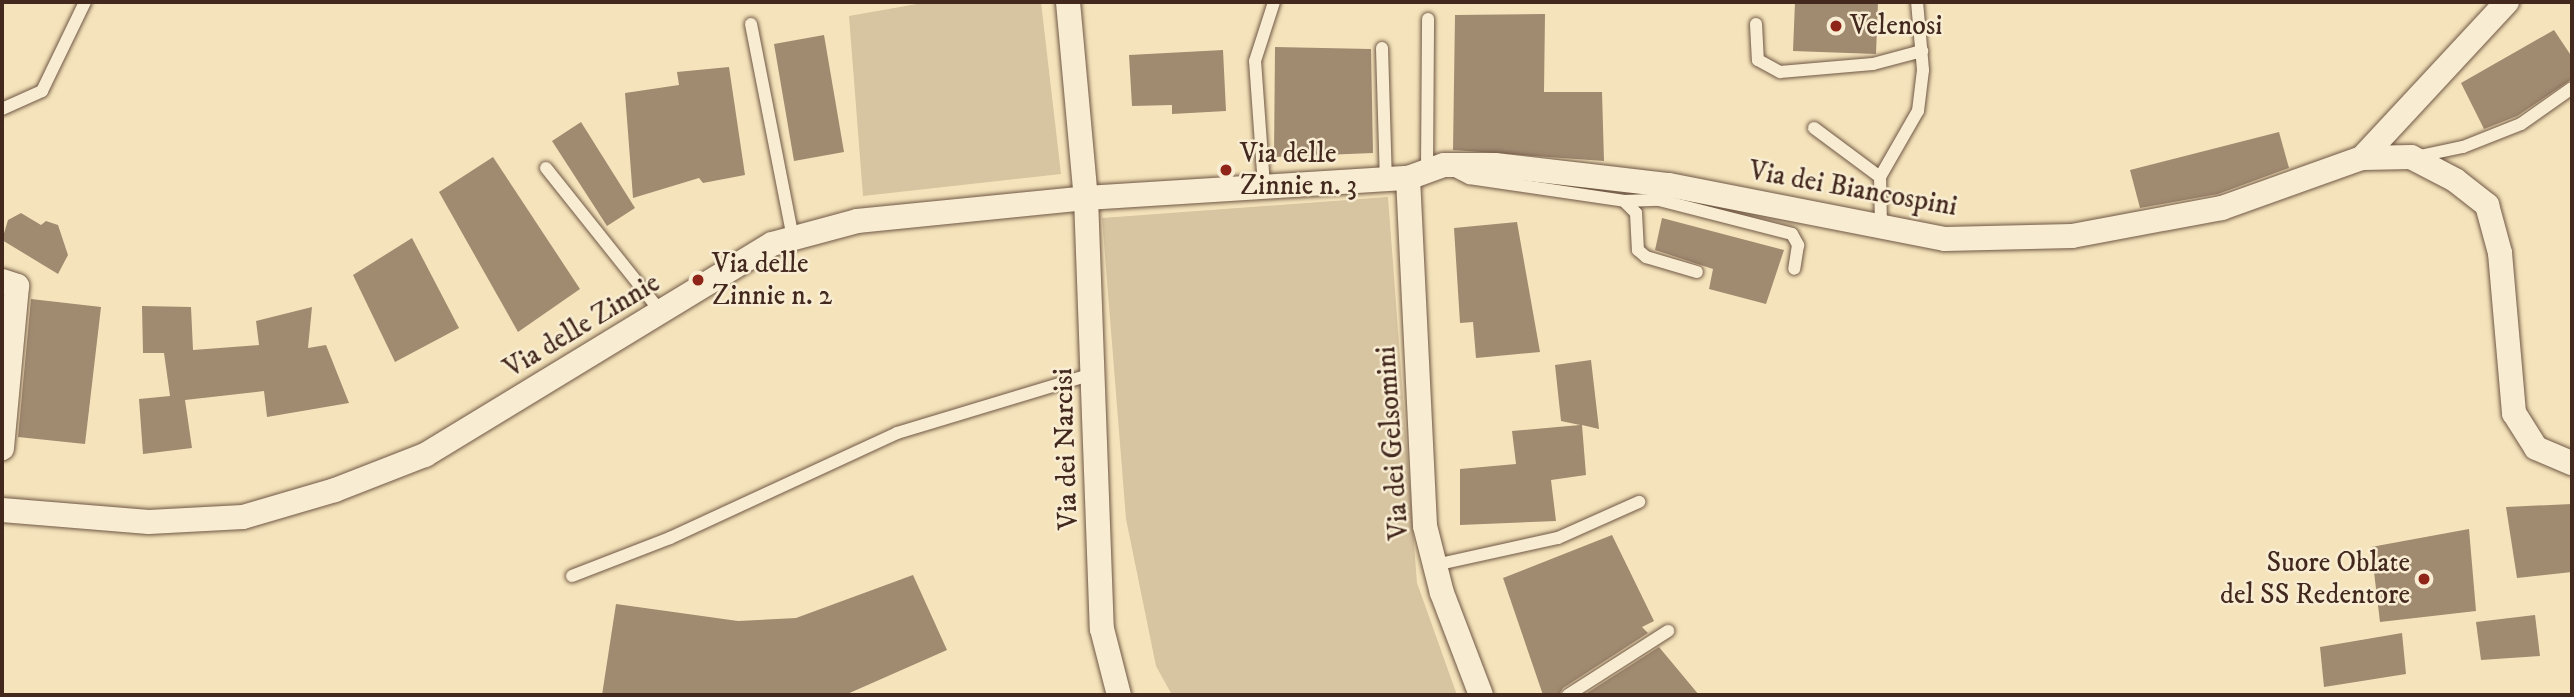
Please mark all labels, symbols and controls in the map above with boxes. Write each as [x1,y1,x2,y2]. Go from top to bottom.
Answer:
place label: Velenosi [1850,9,1942,43]
marker: Velenosi [1828,18,1844,34]
place label: Via delle Zinnie n. 3 [1240,137,1357,203]
street label: Via dei Biancospini [1746,154,1960,224]
marker: Via delle Zinnie n. 3 [1218,162,1234,178]
place label: Via delle Zinnie n. 2 [712,247,832,313]
street label: Via delle Zinnie [498,266,666,386]
marker: Via delle Zinnie n. 2 [690,272,706,288]
street label: Via dei Gelsomini [1369,345,1417,541]
street label: Via dei Narcisi [1046,368,1086,530]
place label: Suore Oblate del SS Redentore [2220,546,2410,612]
marker: Suore Oblate del SS Redentore [2416,571,2432,587]

